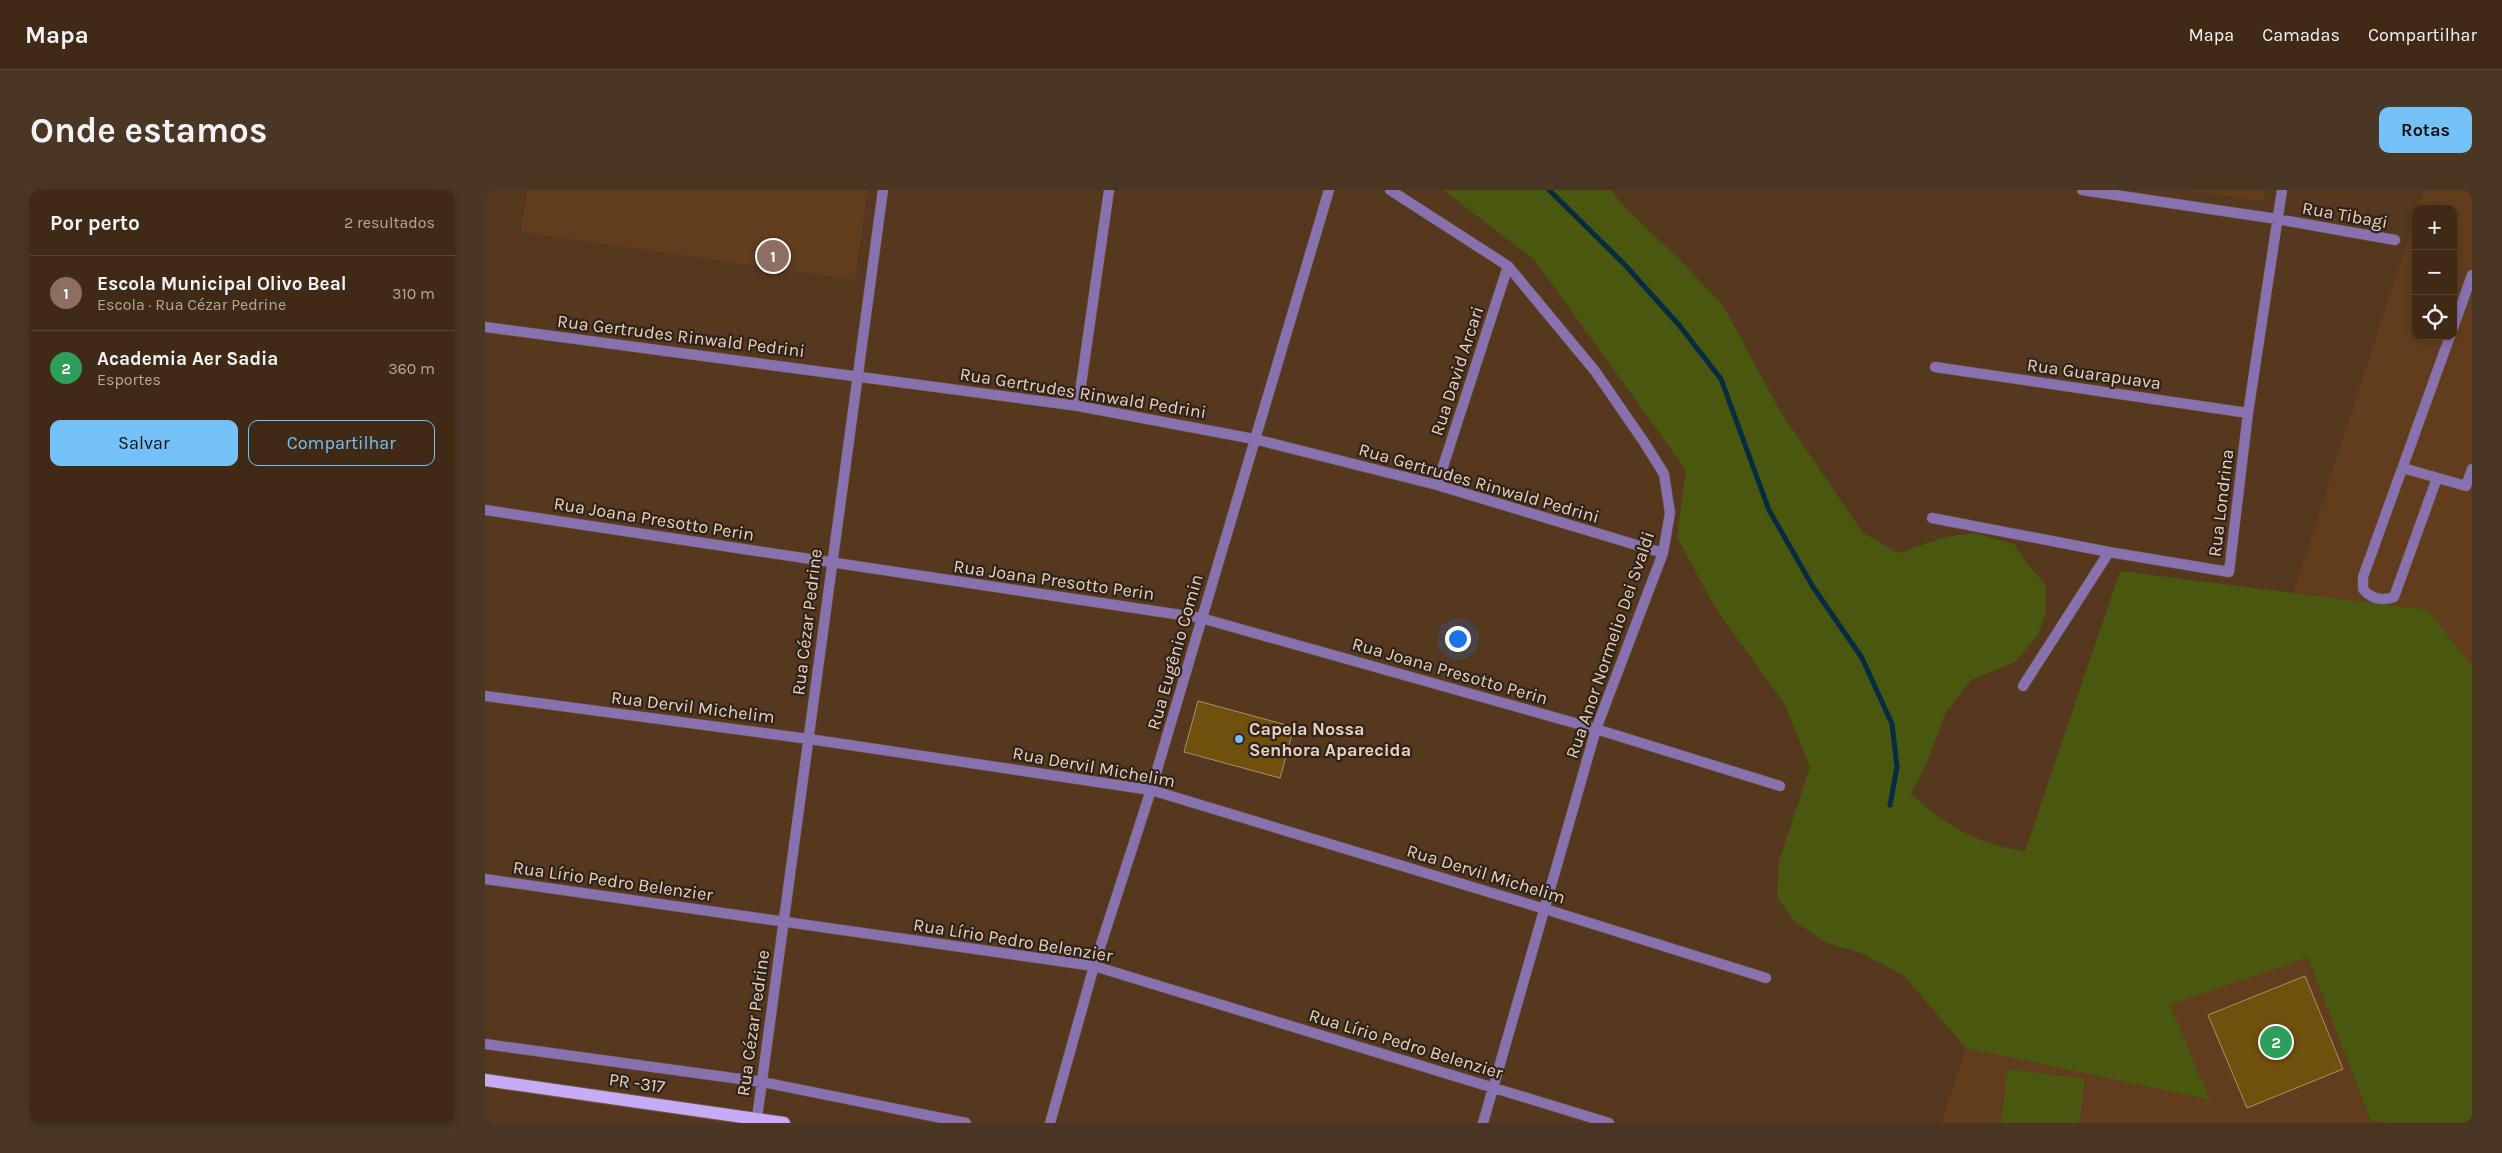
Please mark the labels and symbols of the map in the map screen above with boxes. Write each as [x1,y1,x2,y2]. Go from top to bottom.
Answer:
street label: Rua Tibagi [2300,197,2390,233]
pin: 1 [757,237,789,275]
street label: Rua David Arcari [1426,303,1488,439]
street label: Rua Gertrudes Rinwald Pedrini [556,310,806,362]
street label: Rua Guarapuava [2026,354,2162,394]
street label: Rua Gertrudes Rinwald Pedrini [958,363,1208,423]
street label: Rua Gertrudes Rinwald Pedrini [1356,438,1602,528]
street label: Rua Londrina [2203,448,2239,558]
street label: Rua Joana Presotto Perin [552,492,756,546]
street label: Rua Anor Normelio Dei Svaldi [1561,528,1659,762]
street label: Rua Cézar Pedrine [787,547,827,697]
street label: Rua Joana Presotto Perin [952,555,1156,605]
street label: Rua Eugênio Comin [1142,572,1208,732]
your location [1445,626,1471,652]
street label: Rua Joana Presotto Perin [1350,632,1550,710]
street label: Rua Dervil Michelim [610,686,776,728]
place label: Capela Nossa Senhora Aparecida [1249,718,1411,761]
marker: Capela Nossa Senhora Aparecida [1233,733,1245,745]
street label: Rua Dervil Michelim [1011,742,1177,792]
street label: Rua Dervil Michelim [1404,839,1568,909]
street label: Rua Lírio Pedro Belenzier [512,856,715,906]
street label: Rua Lírio Pedro Belenzier [912,913,1115,967]
street label: Rua Cézar Pedrine [732,948,774,1098]
street label: Rua Lírio Pedro Belenzier [1306,1004,1506,1084]
pin: 2 [2260,1023,2292,1061]
street label: PR -317 [607,1068,667,1098]

